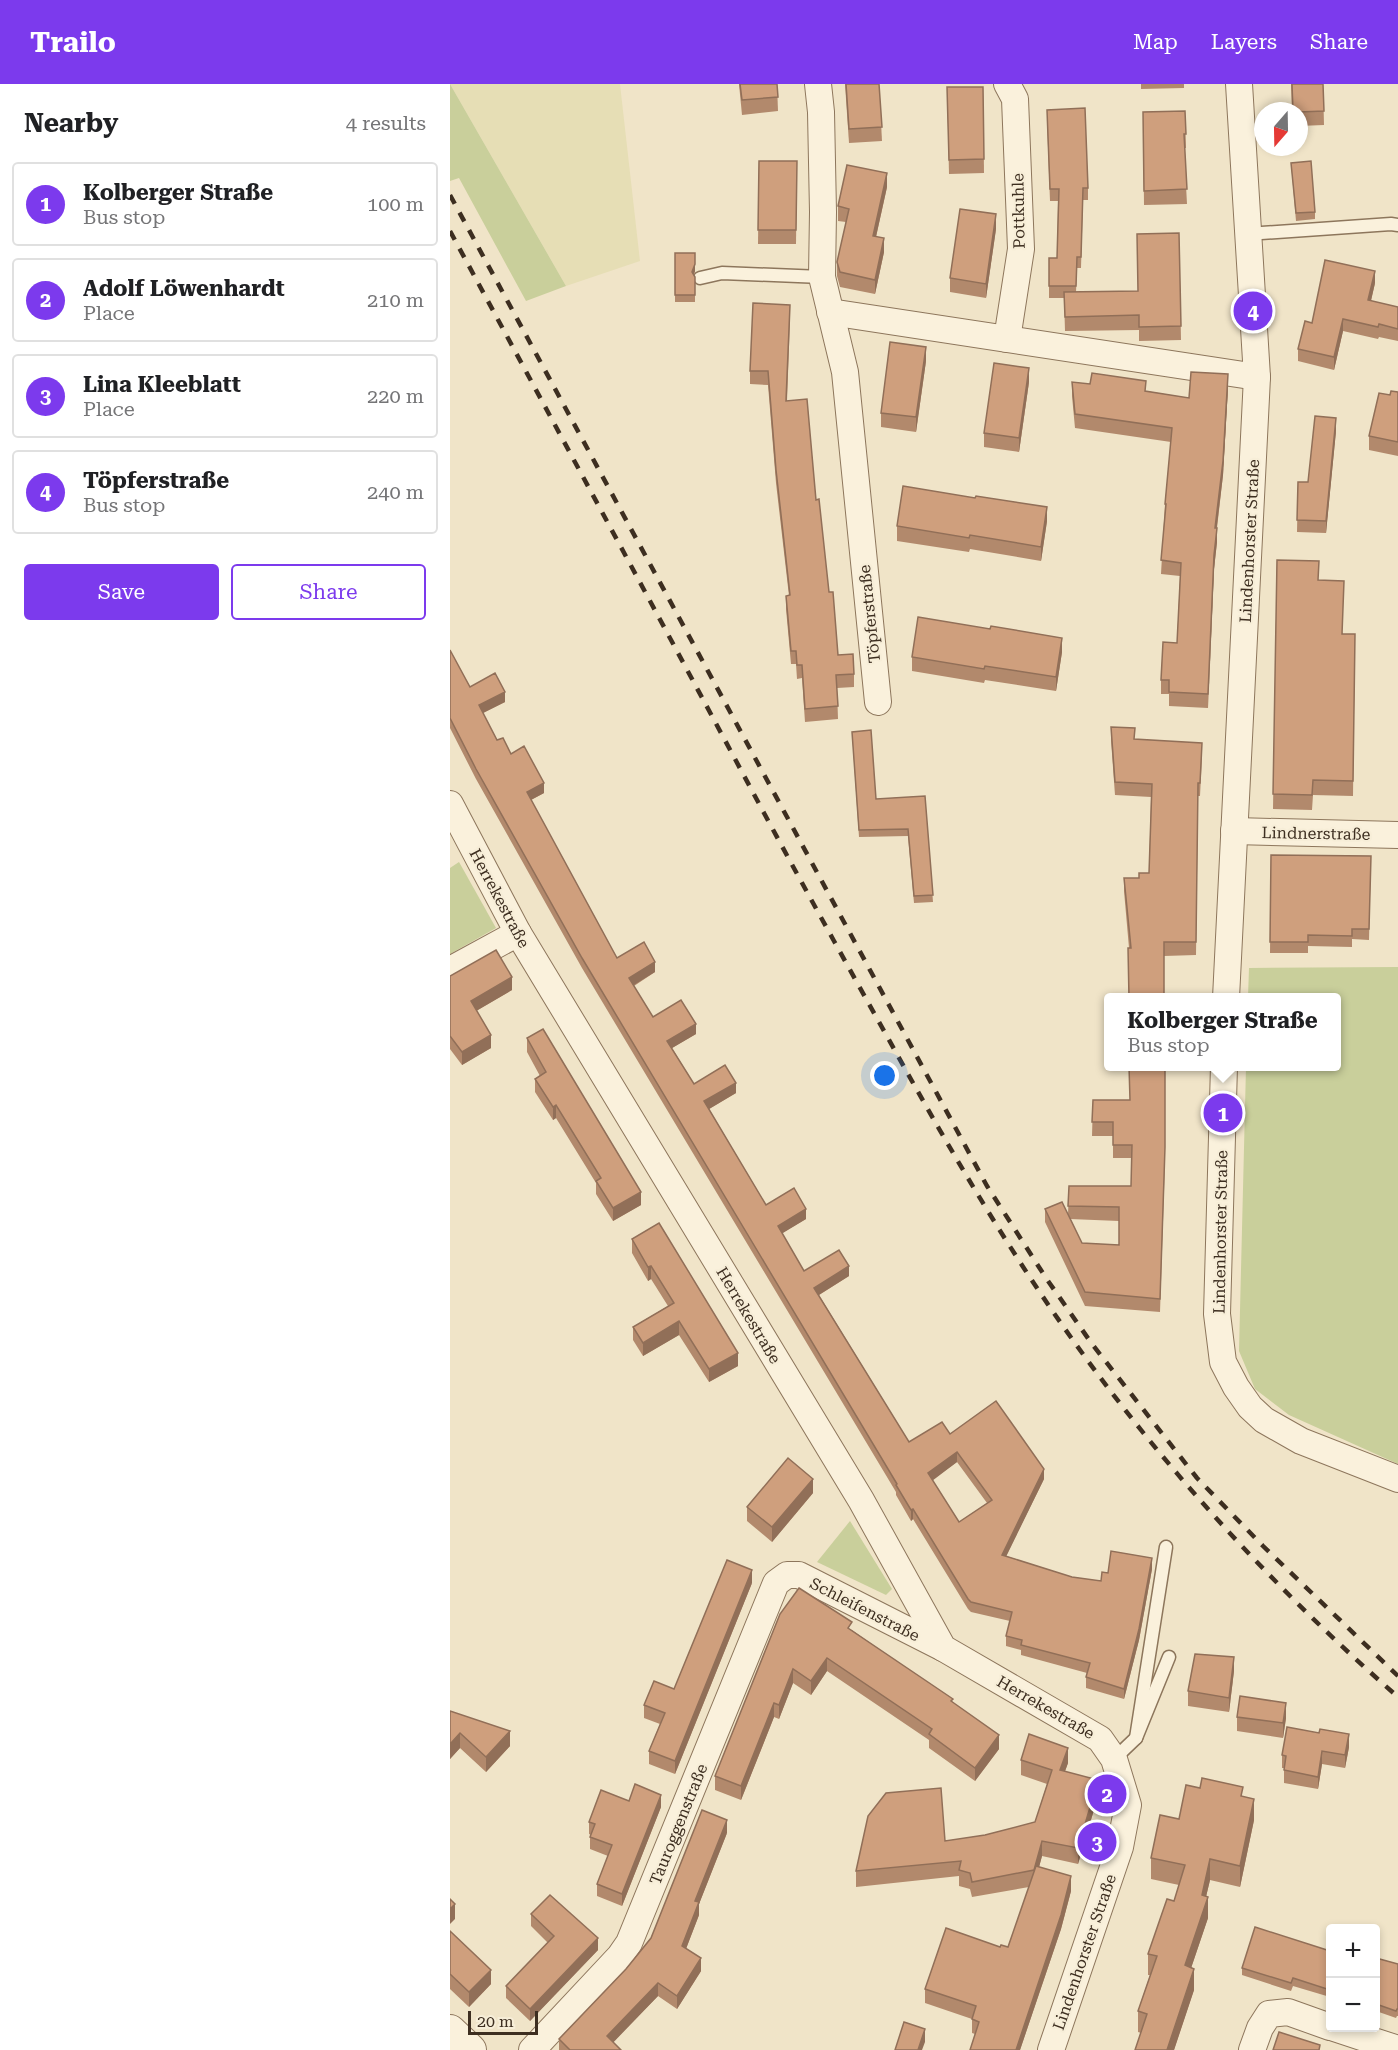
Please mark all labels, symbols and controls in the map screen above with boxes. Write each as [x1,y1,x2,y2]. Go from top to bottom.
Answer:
text: Trailo [30,26,116,59]
text: Map [1133,30,1178,54]
text: Layers [1211,30,1277,54]
text: Share [1310,30,1368,54]
north arrow [1254,102,1308,156]
text: Nearby [24,108,118,138]
text: 4 results [346,111,426,135]
street label: Pottkuhle [1008,173,1029,249]
text: Kolberger Straße [83,180,273,205]
text: 1 [40,192,51,216]
text: 100 m [367,192,424,216]
text: Bus stop [83,205,165,229]
text: Adolf Löwenhardt [83,276,285,301]
text: 2 [40,288,51,312]
text: 210 m [367,288,424,312]
pin: 4 [1234,288,1272,334]
text: Place [83,301,135,325]
text: Lina Kleeblatt [83,372,241,397]
text: 3 [40,384,51,408]
text: 220 m [367,384,424,408]
text: Place [83,397,135,421]
street label: Lindenhorster Straße [1236,459,1263,623]
text: Töpferstraße [83,468,229,493]
text: 4 [40,480,51,504]
text: 240 m [367,480,424,504]
text: Bus stop [83,493,165,517]
button: Save [24,564,219,620]
button: Share [231,564,426,620]
street label: Töpferstraße [855,564,884,664]
street label: Lindnerstraße [1261,823,1371,844]
street label: Herrekestraße [465,845,534,951]
popup [1104,993,1341,1071]
text: Kolberger Straße [1127,1008,1318,1033]
text: Bus stop [1127,1033,1210,1057]
your location [870,1061,899,1090]
pin: 1 [1204,1090,1242,1136]
street label: Lindenhorster Straße [1210,1150,1231,1314]
street label: Herrekestraße [712,1263,785,1367]
street label: Schleifenstraße [807,1574,923,1645]
street label: Herrekestraße [994,1672,1098,1743]
street label: Tauroggenstraße [646,1761,711,1887]
pin: 2 [1088,1772,1126,1816]
pin: 3 [1078,1820,1116,1864]
street label: Lindenhorster Straße [1049,1871,1120,2033]
map controls [1326,1924,1380,2032]
button: + [1326,1924,1380,1978]
button: − [1326,1978,1380,2032]
scale bar [468,2008,538,2036]
text: 20 m [477,2012,514,2031]

